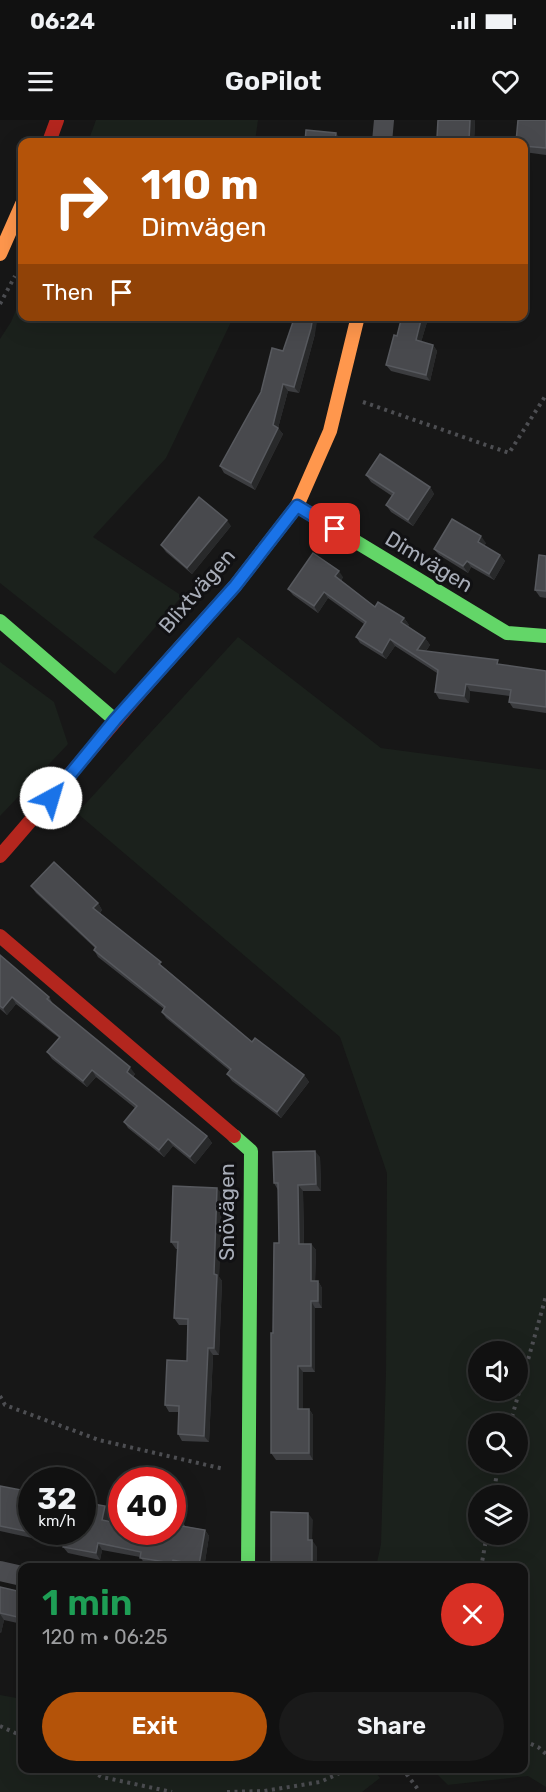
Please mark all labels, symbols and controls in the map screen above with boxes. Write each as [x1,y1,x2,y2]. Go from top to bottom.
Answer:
text: 06:24 [30,8,95,35]
icon: menu [24,65,57,98]
text: GoPilot [225,65,321,97]
icon: heart [489,65,522,98]
text: 110 m [141,160,259,210]
icon: right [42,162,120,240]
text: Dimvägen [141,211,267,243]
icon: arrive [105,276,138,309]
text: Then [42,279,93,306]
pin [309,503,360,554]
icon: arrive [318,512,351,545]
street label: Dimvägen [381,526,478,597]
street label: Blixtvägen [153,543,240,638]
position arrow [19,766,83,830]
street label: Snövägen [214,1163,239,1261]
map controls [468,1341,528,1545]
button: sound [468,1341,528,1401]
button: search [468,1413,528,1473]
speed limit sign: 40 [108,1467,186,1545]
text: 32 [37,1481,77,1517]
button: layers [468,1485,528,1545]
text: km/h [38,1512,76,1530]
text: 1 min [42,1581,133,1624]
button: close [441,1583,504,1646]
text: 120 m · 06:25 [42,1625,168,1649]
button: Exit [42,1692,267,1761]
button: Share [279,1692,504,1761]

